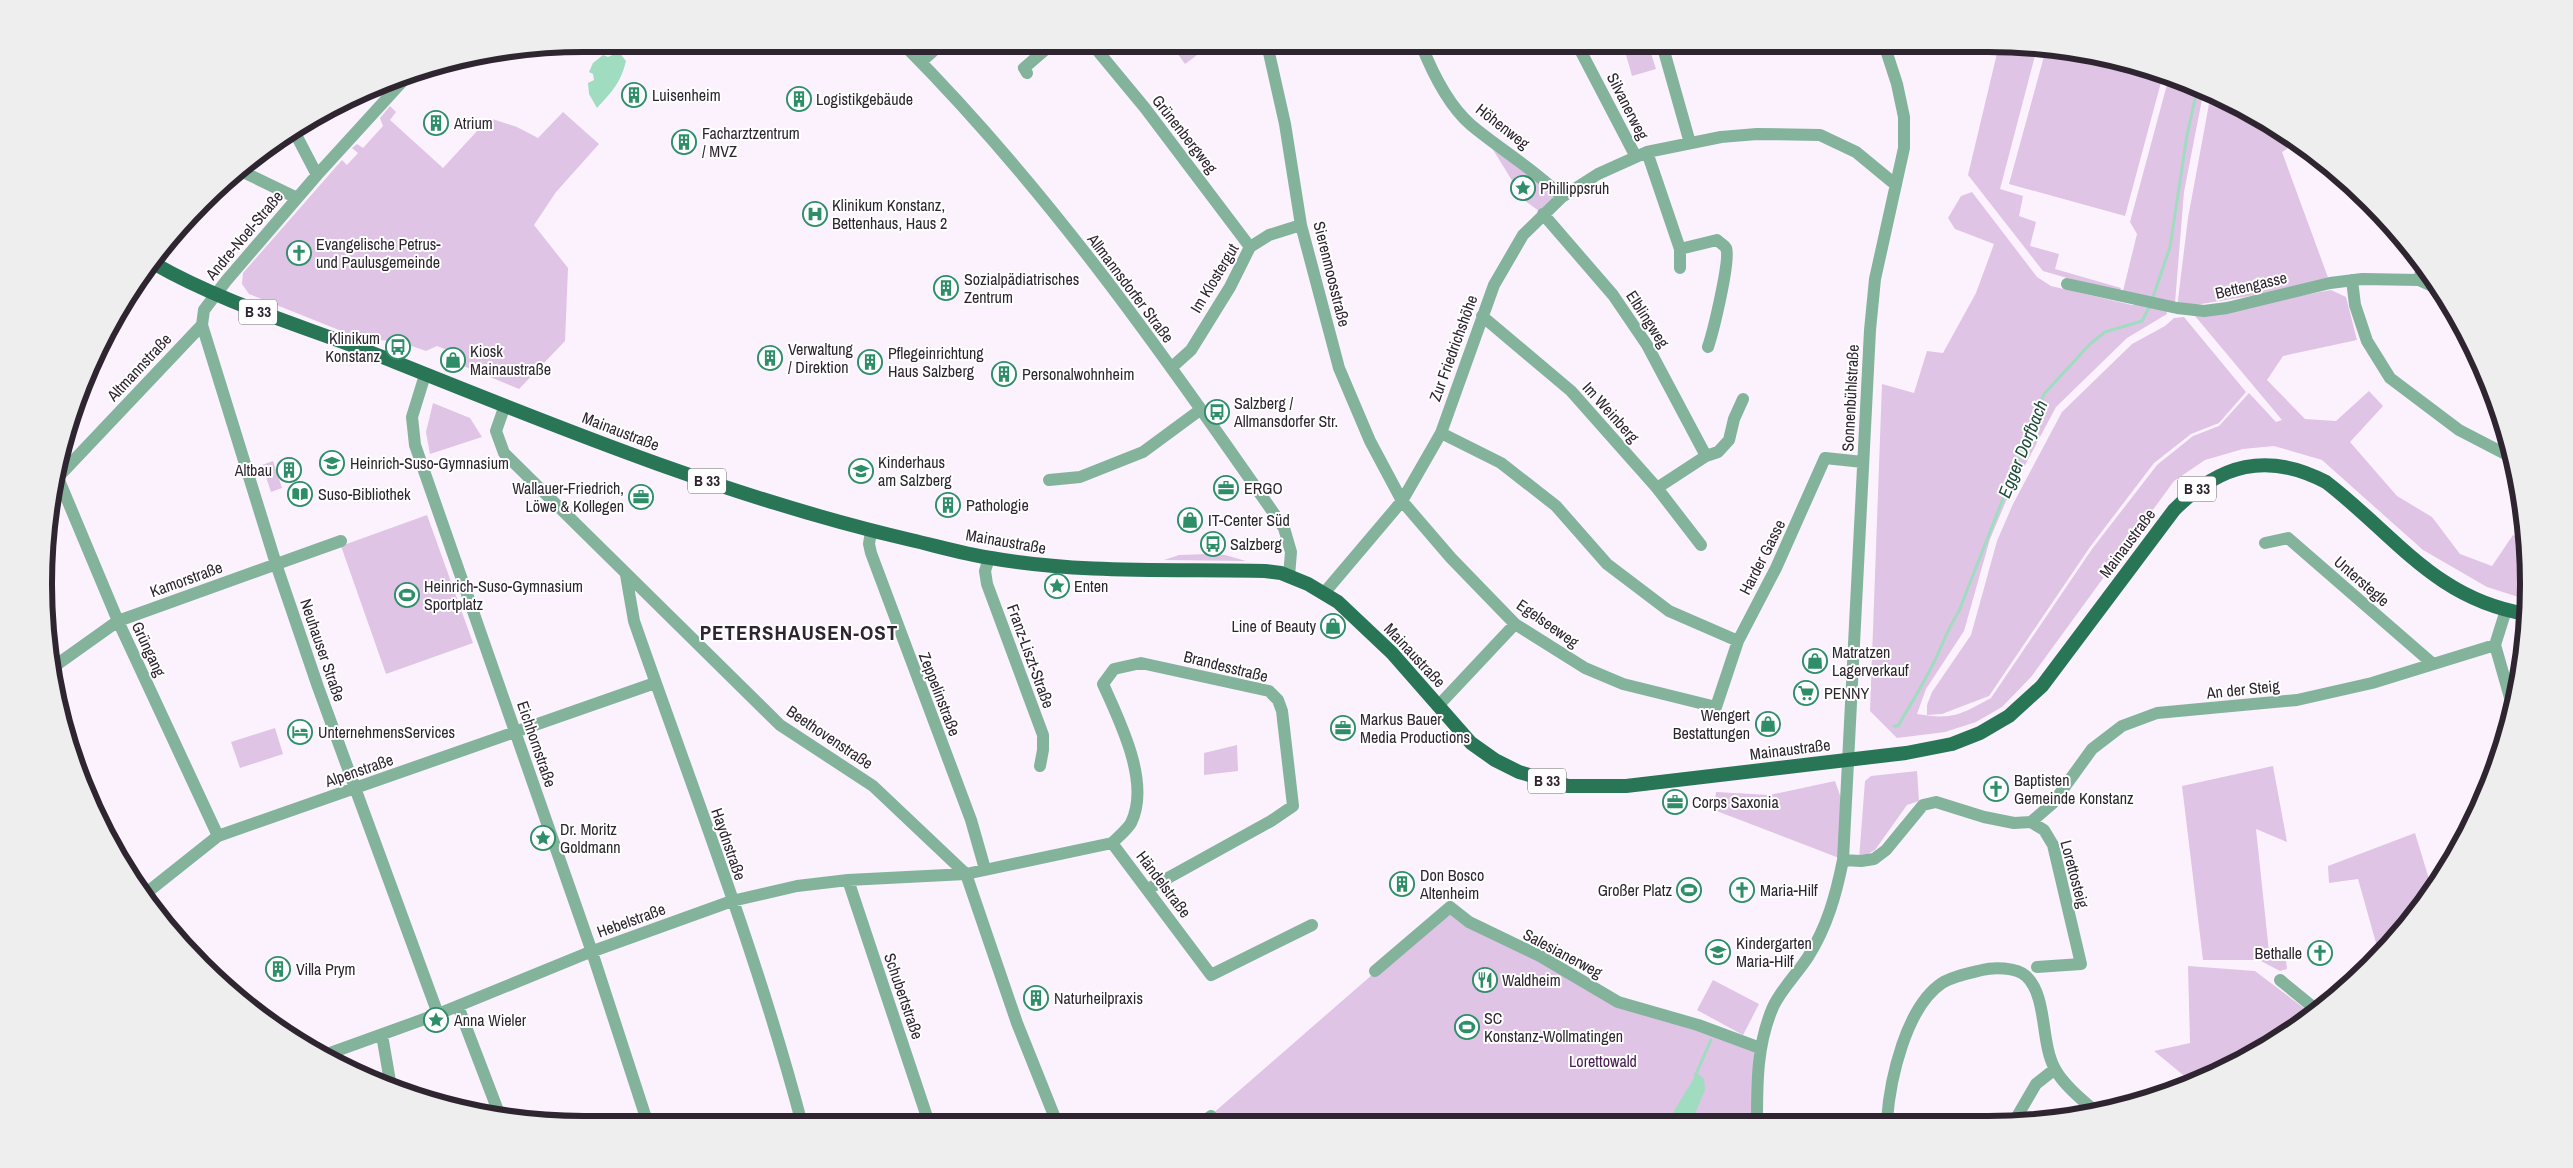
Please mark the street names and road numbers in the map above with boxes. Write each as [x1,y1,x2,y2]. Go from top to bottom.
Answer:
street label: Silvanerweg [1602,69,1655,144]
street label: Grünenbergweg [1147,90,1223,178]
street label: Höhenweg [1472,98,1535,154]
street label: Andre-Noel-Straße [200,186,288,285]
street label: Sierenmoosstraße [1308,219,1356,329]
street label: Allmannsdorfer Straße [1082,228,1179,347]
street label: Im Klostergut [1185,239,1244,317]
street label: Bettengasse [2213,266,2289,304]
street label: Elblingweg [1621,286,1675,352]
street label: Zur Friedrichshöhe [1424,292,1482,404]
road number: B 33 [239,300,277,324]
street label: Altmannstraße [101,328,176,406]
street label: Sonnenbühlstraße [1836,344,1864,452]
street label: Im Weinberg [1578,377,1645,448]
street label: Mainaustraße [579,406,663,456]
road number: B 33 [688,468,726,494]
road number: B 33 [2178,476,2216,502]
street label: Mainaustraße [2094,504,2160,582]
street label: Harder Gasse [1734,516,1790,598]
street label: Mainaustraße [964,523,1048,559]
street label: Unterstegle [2329,551,2395,611]
street label: Kamorstraße [147,556,225,602]
street label: Egelseeweg [1512,593,1584,653]
street label: Neuhauser Straße [295,596,351,704]
street label: Franz-Liszt-Straße [1002,601,1060,711]
street label: Grüngang [127,618,172,681]
street label: Mainaustraße [1379,618,1451,692]
street label: Brandesstraße [1182,645,1270,687]
street label: Zeppelinstraße [914,649,966,739]
street label: An der Steig [2205,674,2281,704]
street label: Eichhornstraße [512,698,562,790]
street label: Beethovenstraße [782,700,878,774]
street label: Mainaustraße [1748,733,1832,765]
street label: Alpenstraße [321,748,396,792]
road number: B 33 [1528,768,1566,794]
street label: Haydnstraße [706,805,752,883]
street label: Lorettosteig [2055,838,2095,911]
street label: Händelstraße [1132,846,1196,922]
street label: Hebelstraße [594,897,668,943]
street label: Salesianerweg [1520,923,1607,983]
street label: Schubertstraße [879,950,929,1042]

